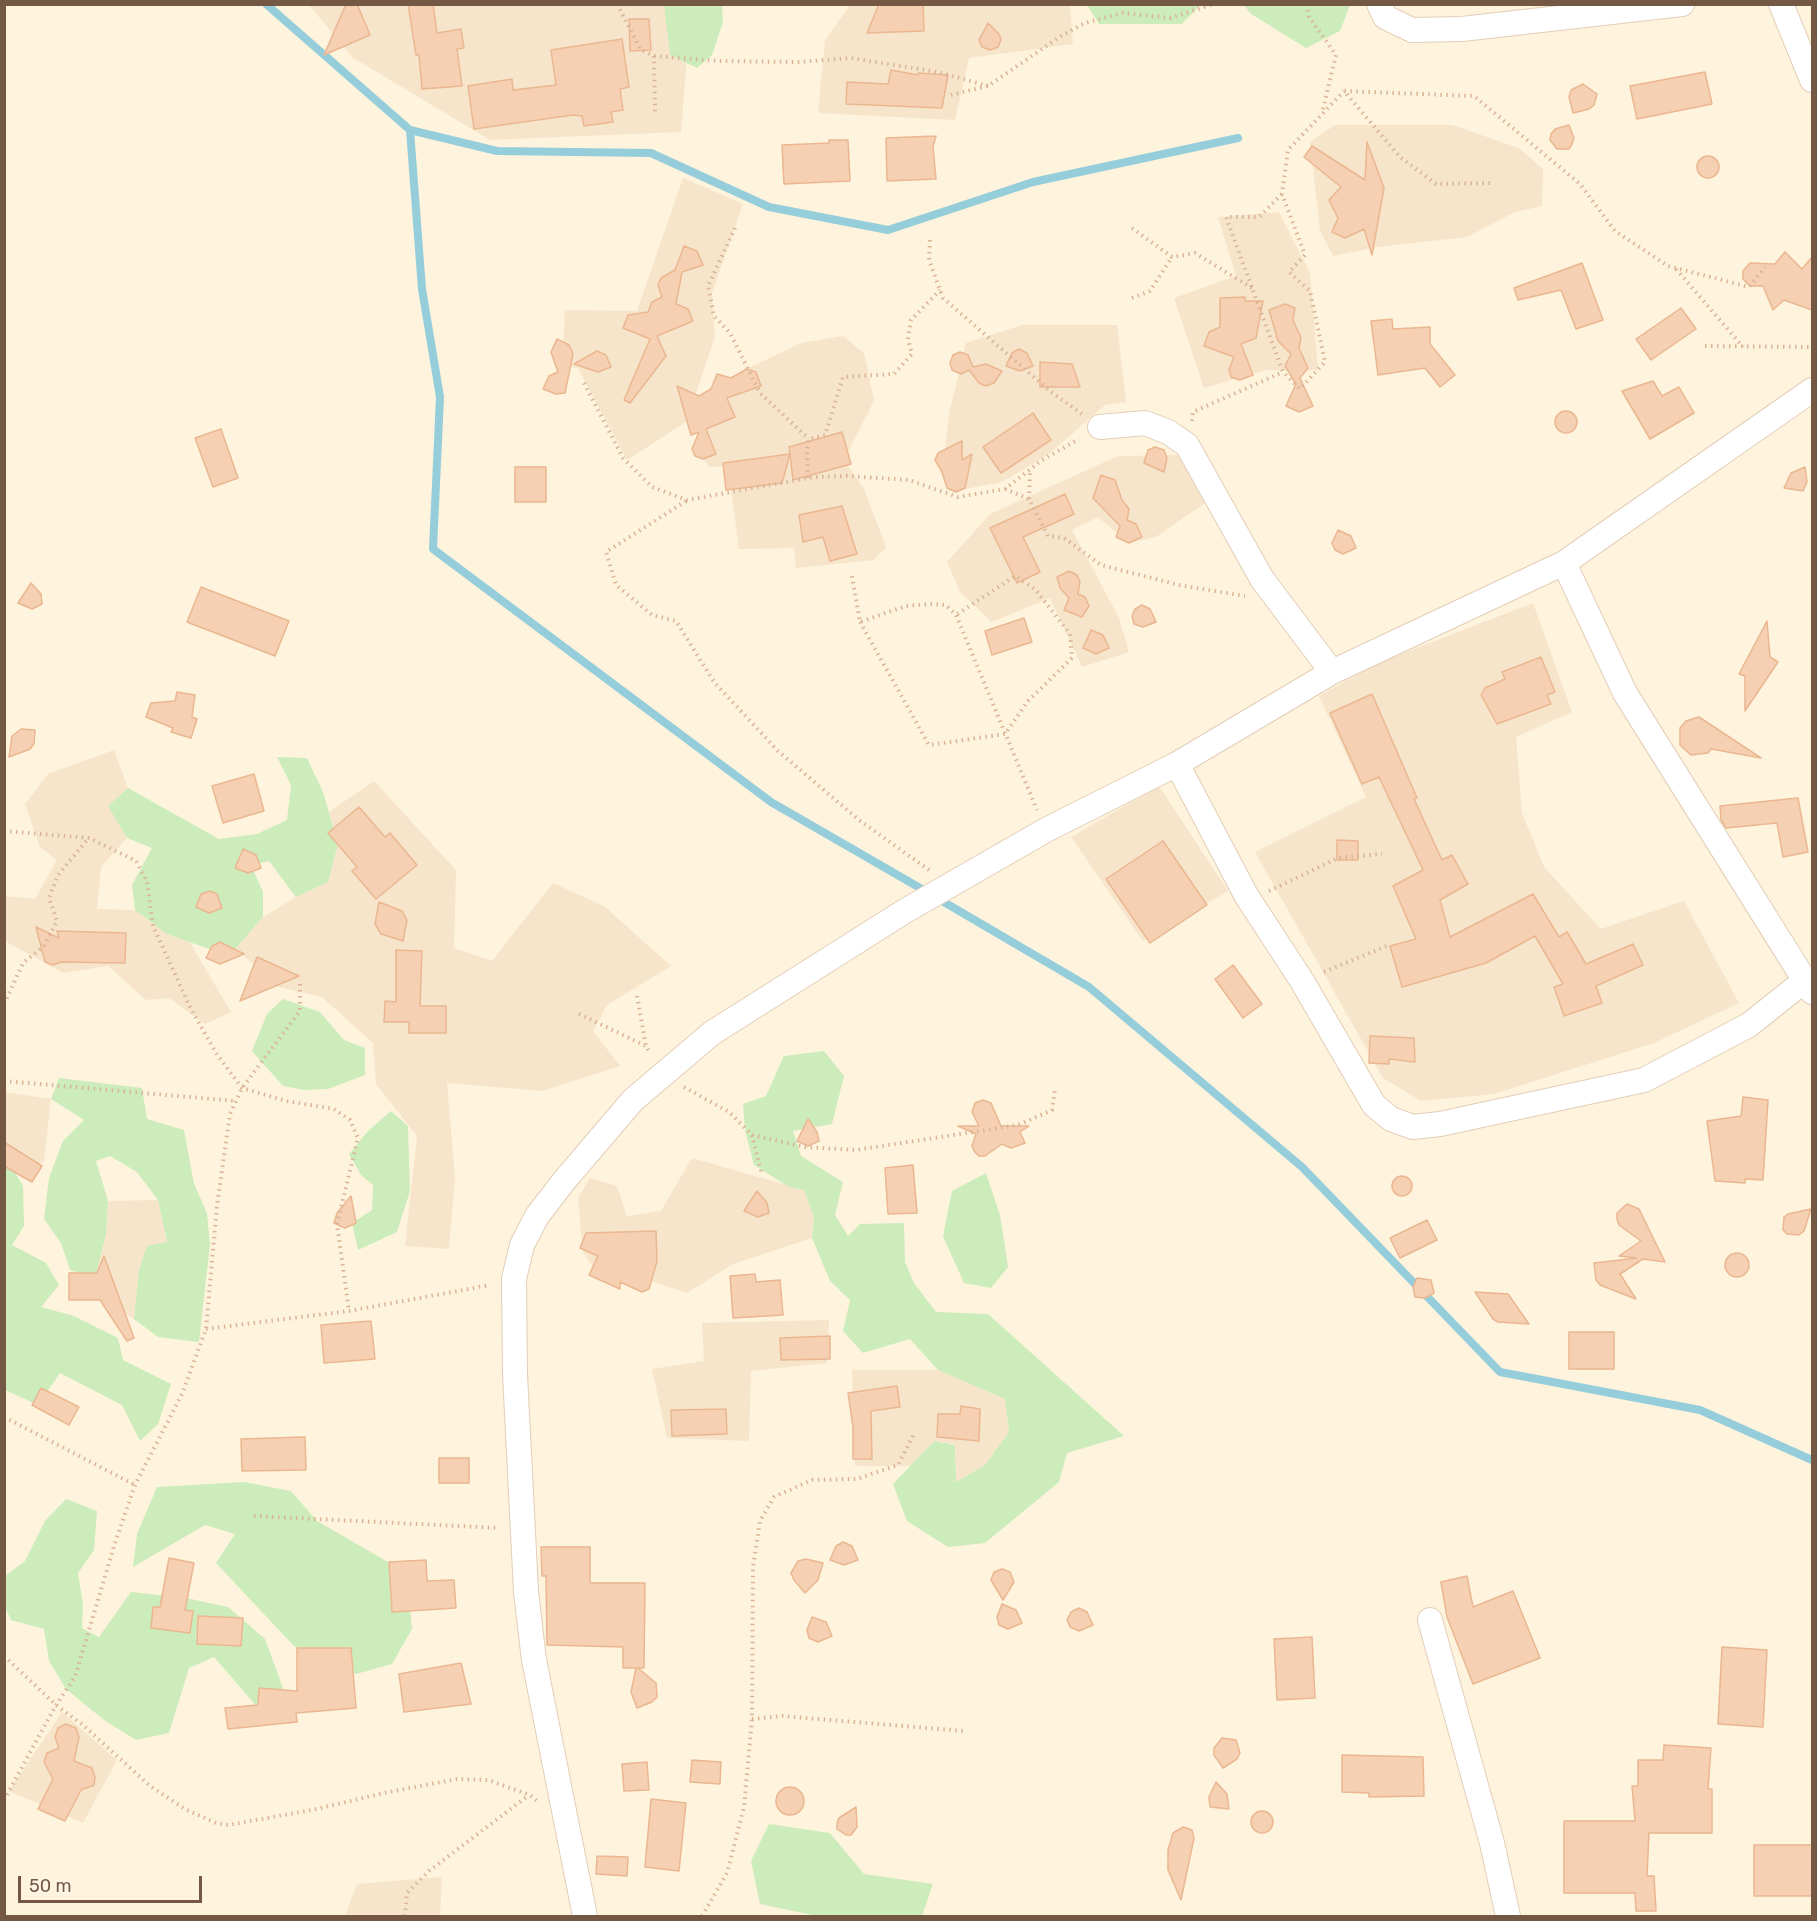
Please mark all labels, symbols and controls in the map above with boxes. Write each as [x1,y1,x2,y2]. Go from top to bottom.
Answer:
scale bar [21,1864,206,1902]
text: 50 m [29,1875,72,1897]

